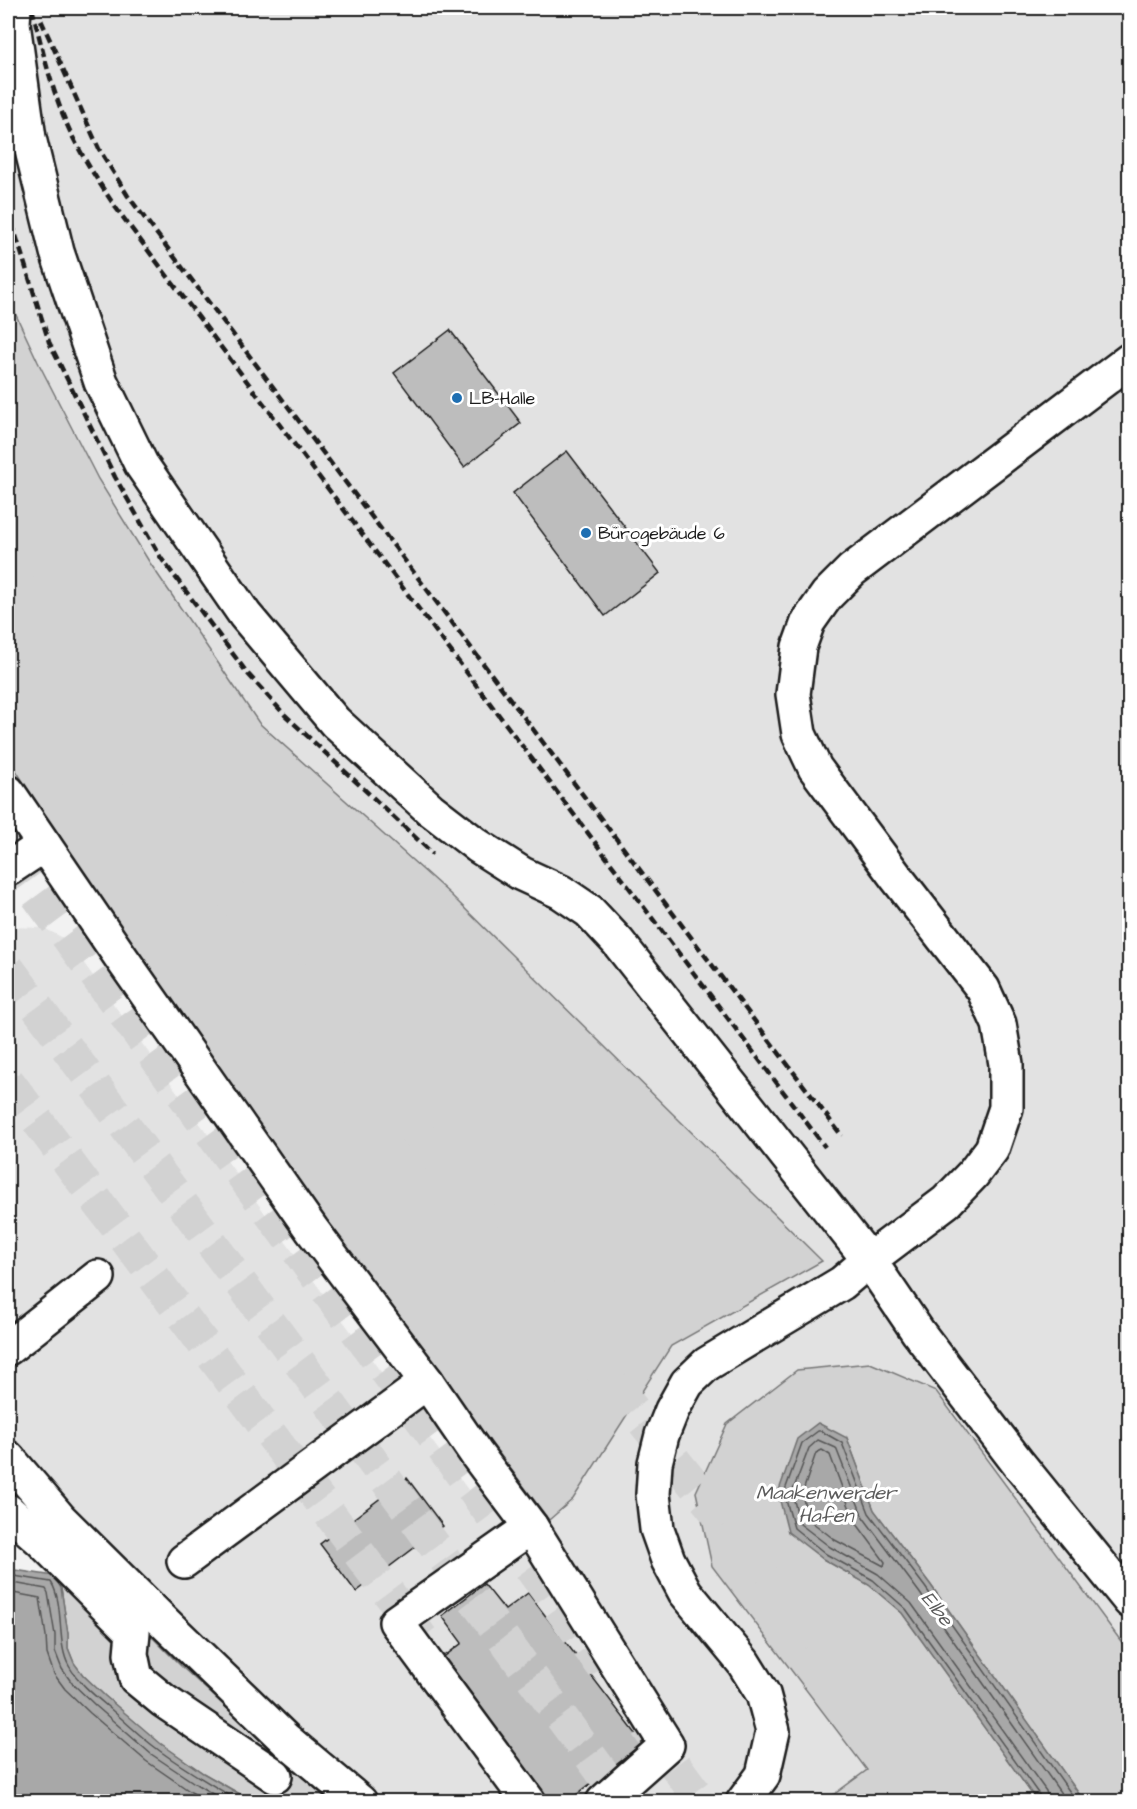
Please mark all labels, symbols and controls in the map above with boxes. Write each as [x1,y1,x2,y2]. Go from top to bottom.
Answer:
place label: LB-Halle [469,386,536,411]
marker: LB-Halle [450,391,464,405]
place label: Bürogebäude 6 [598,521,725,547]
marker: Bürogebäude 6 [579,526,593,540]
water label: Maakenwerder Hafen [756,1479,898,1530]
water label: Elbe [915,1586,960,1633]

